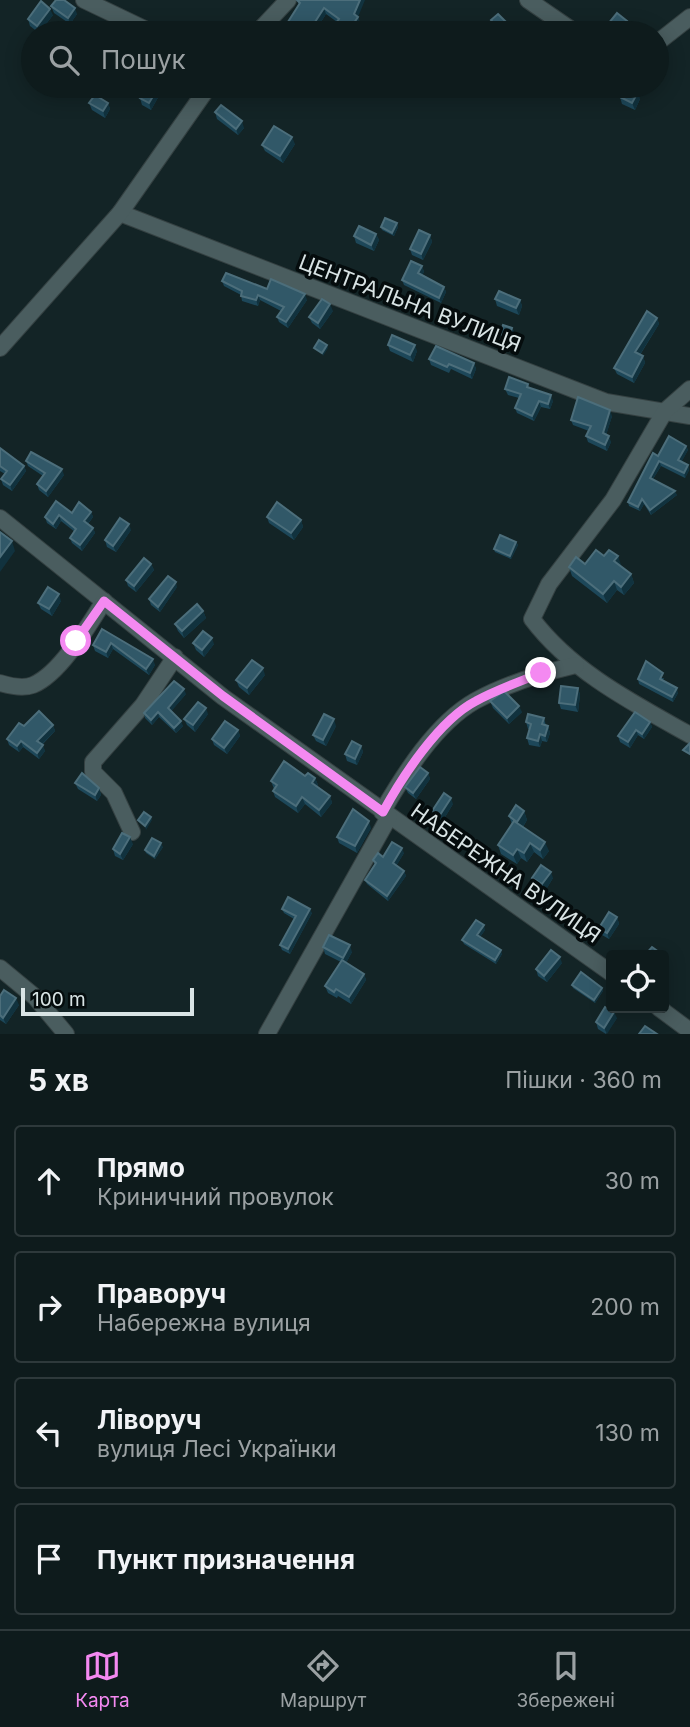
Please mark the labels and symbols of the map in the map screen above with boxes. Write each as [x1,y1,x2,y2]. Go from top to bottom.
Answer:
street label: ЦЕНТРАЛЬНА ВУЛИЦЯ [295,249,525,357]
route start [60,625,91,656]
route end [525,657,556,688]
street label: НАБЕРЕЖНА ВУЛИЦЯ [406,798,606,948]
scale bar [21,985,194,1017]

